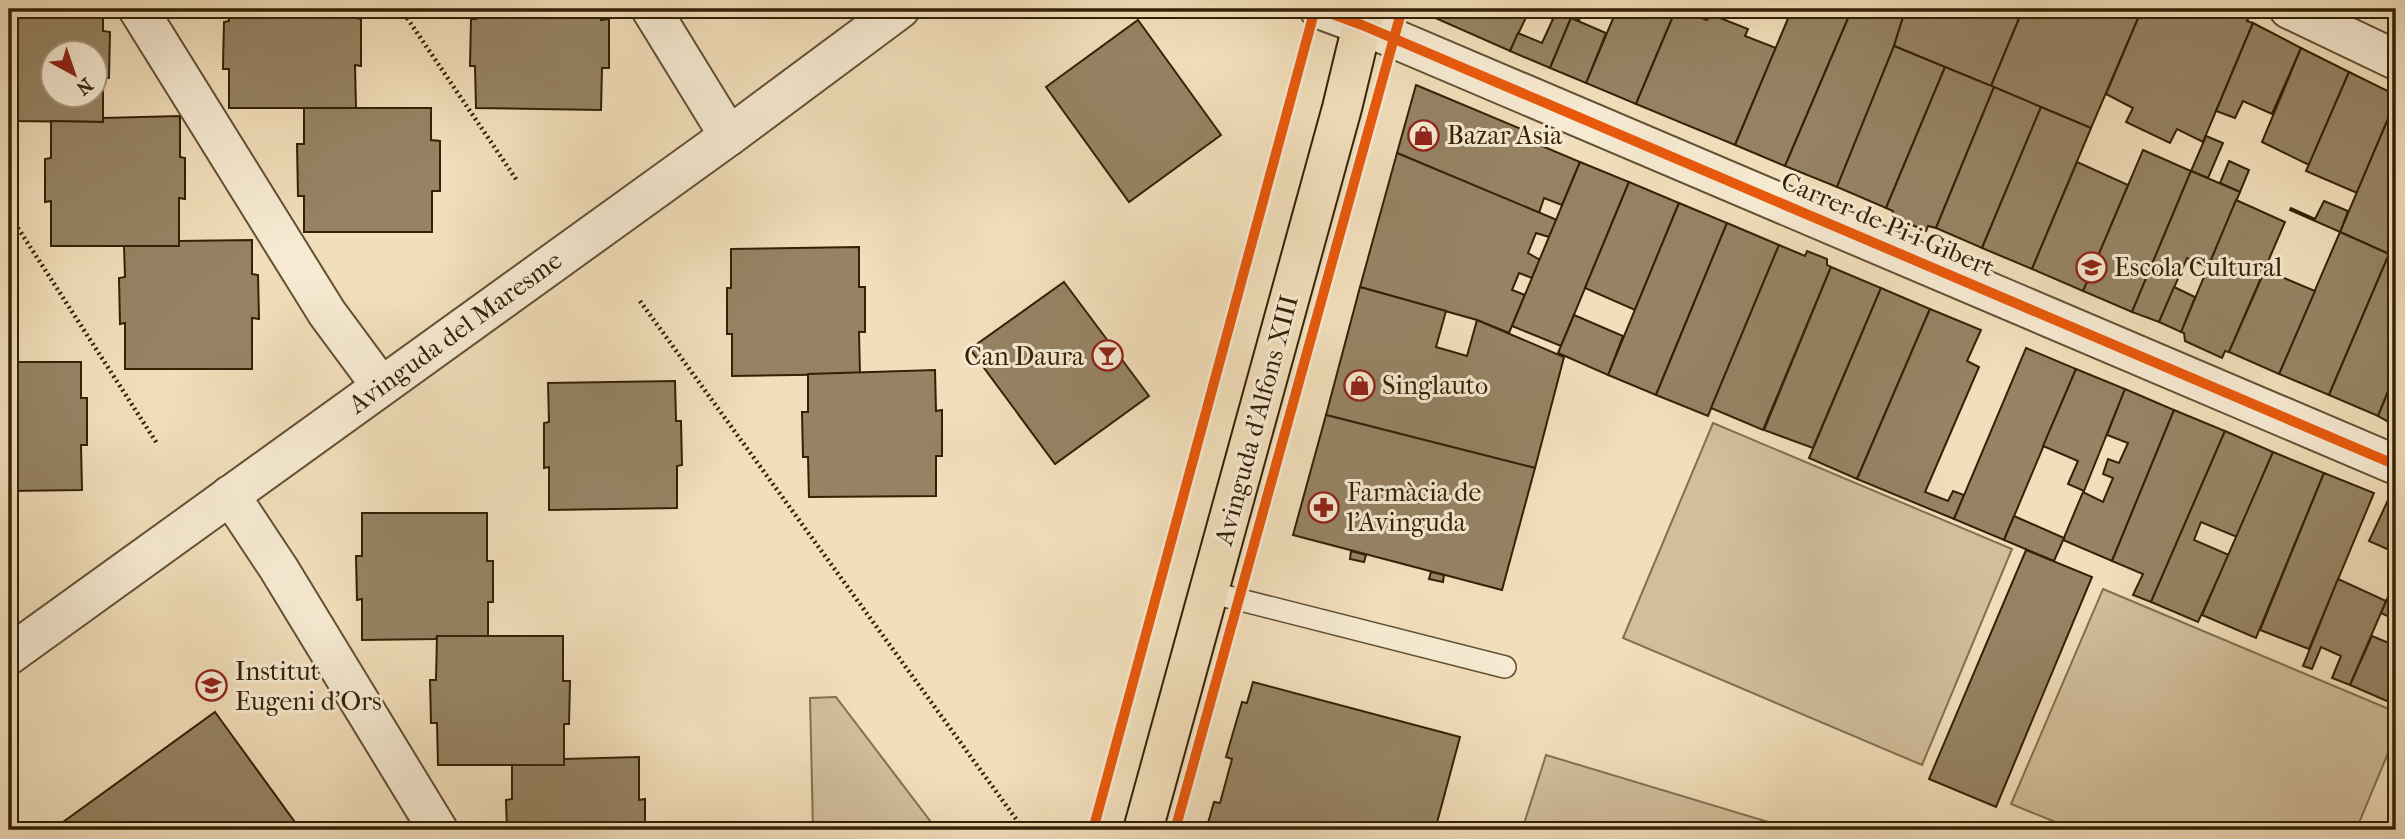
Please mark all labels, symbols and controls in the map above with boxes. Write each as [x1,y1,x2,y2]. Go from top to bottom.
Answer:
north arrow [38,38,108,108]
text: N [71,73,97,100]
shop icon: Bazar Asia [1407,118,1441,152]
place label: Bazar Asia [1447,120,1563,151]
street label: Carrer de Pi i Gibert [1777,166,2000,284]
street label: Avinguda del Maresme [342,245,568,421]
school or university icon: Escola Cultural [2074,250,2108,284]
place label: Escola Cultural [2114,252,2282,283]
street label: Avinguda d'Alfons XIII [1208,292,1305,549]
bar icon: Can Daura [1090,339,1124,373]
place label: Can Daura [964,341,1085,372]
shop icon: Singlauto [1342,368,1376,402]
place label: Singlauto [1382,370,1488,401]
place label: Farmàcia de l'Avinguda [1346,477,1481,538]
pharmacy icon: Farmàcia de l'Avinguda [1307,490,1341,524]
place label: Institut Eugeni d'Ors [235,656,382,717]
school or university icon: Institut Eugeni d'Ors [195,669,229,703]

